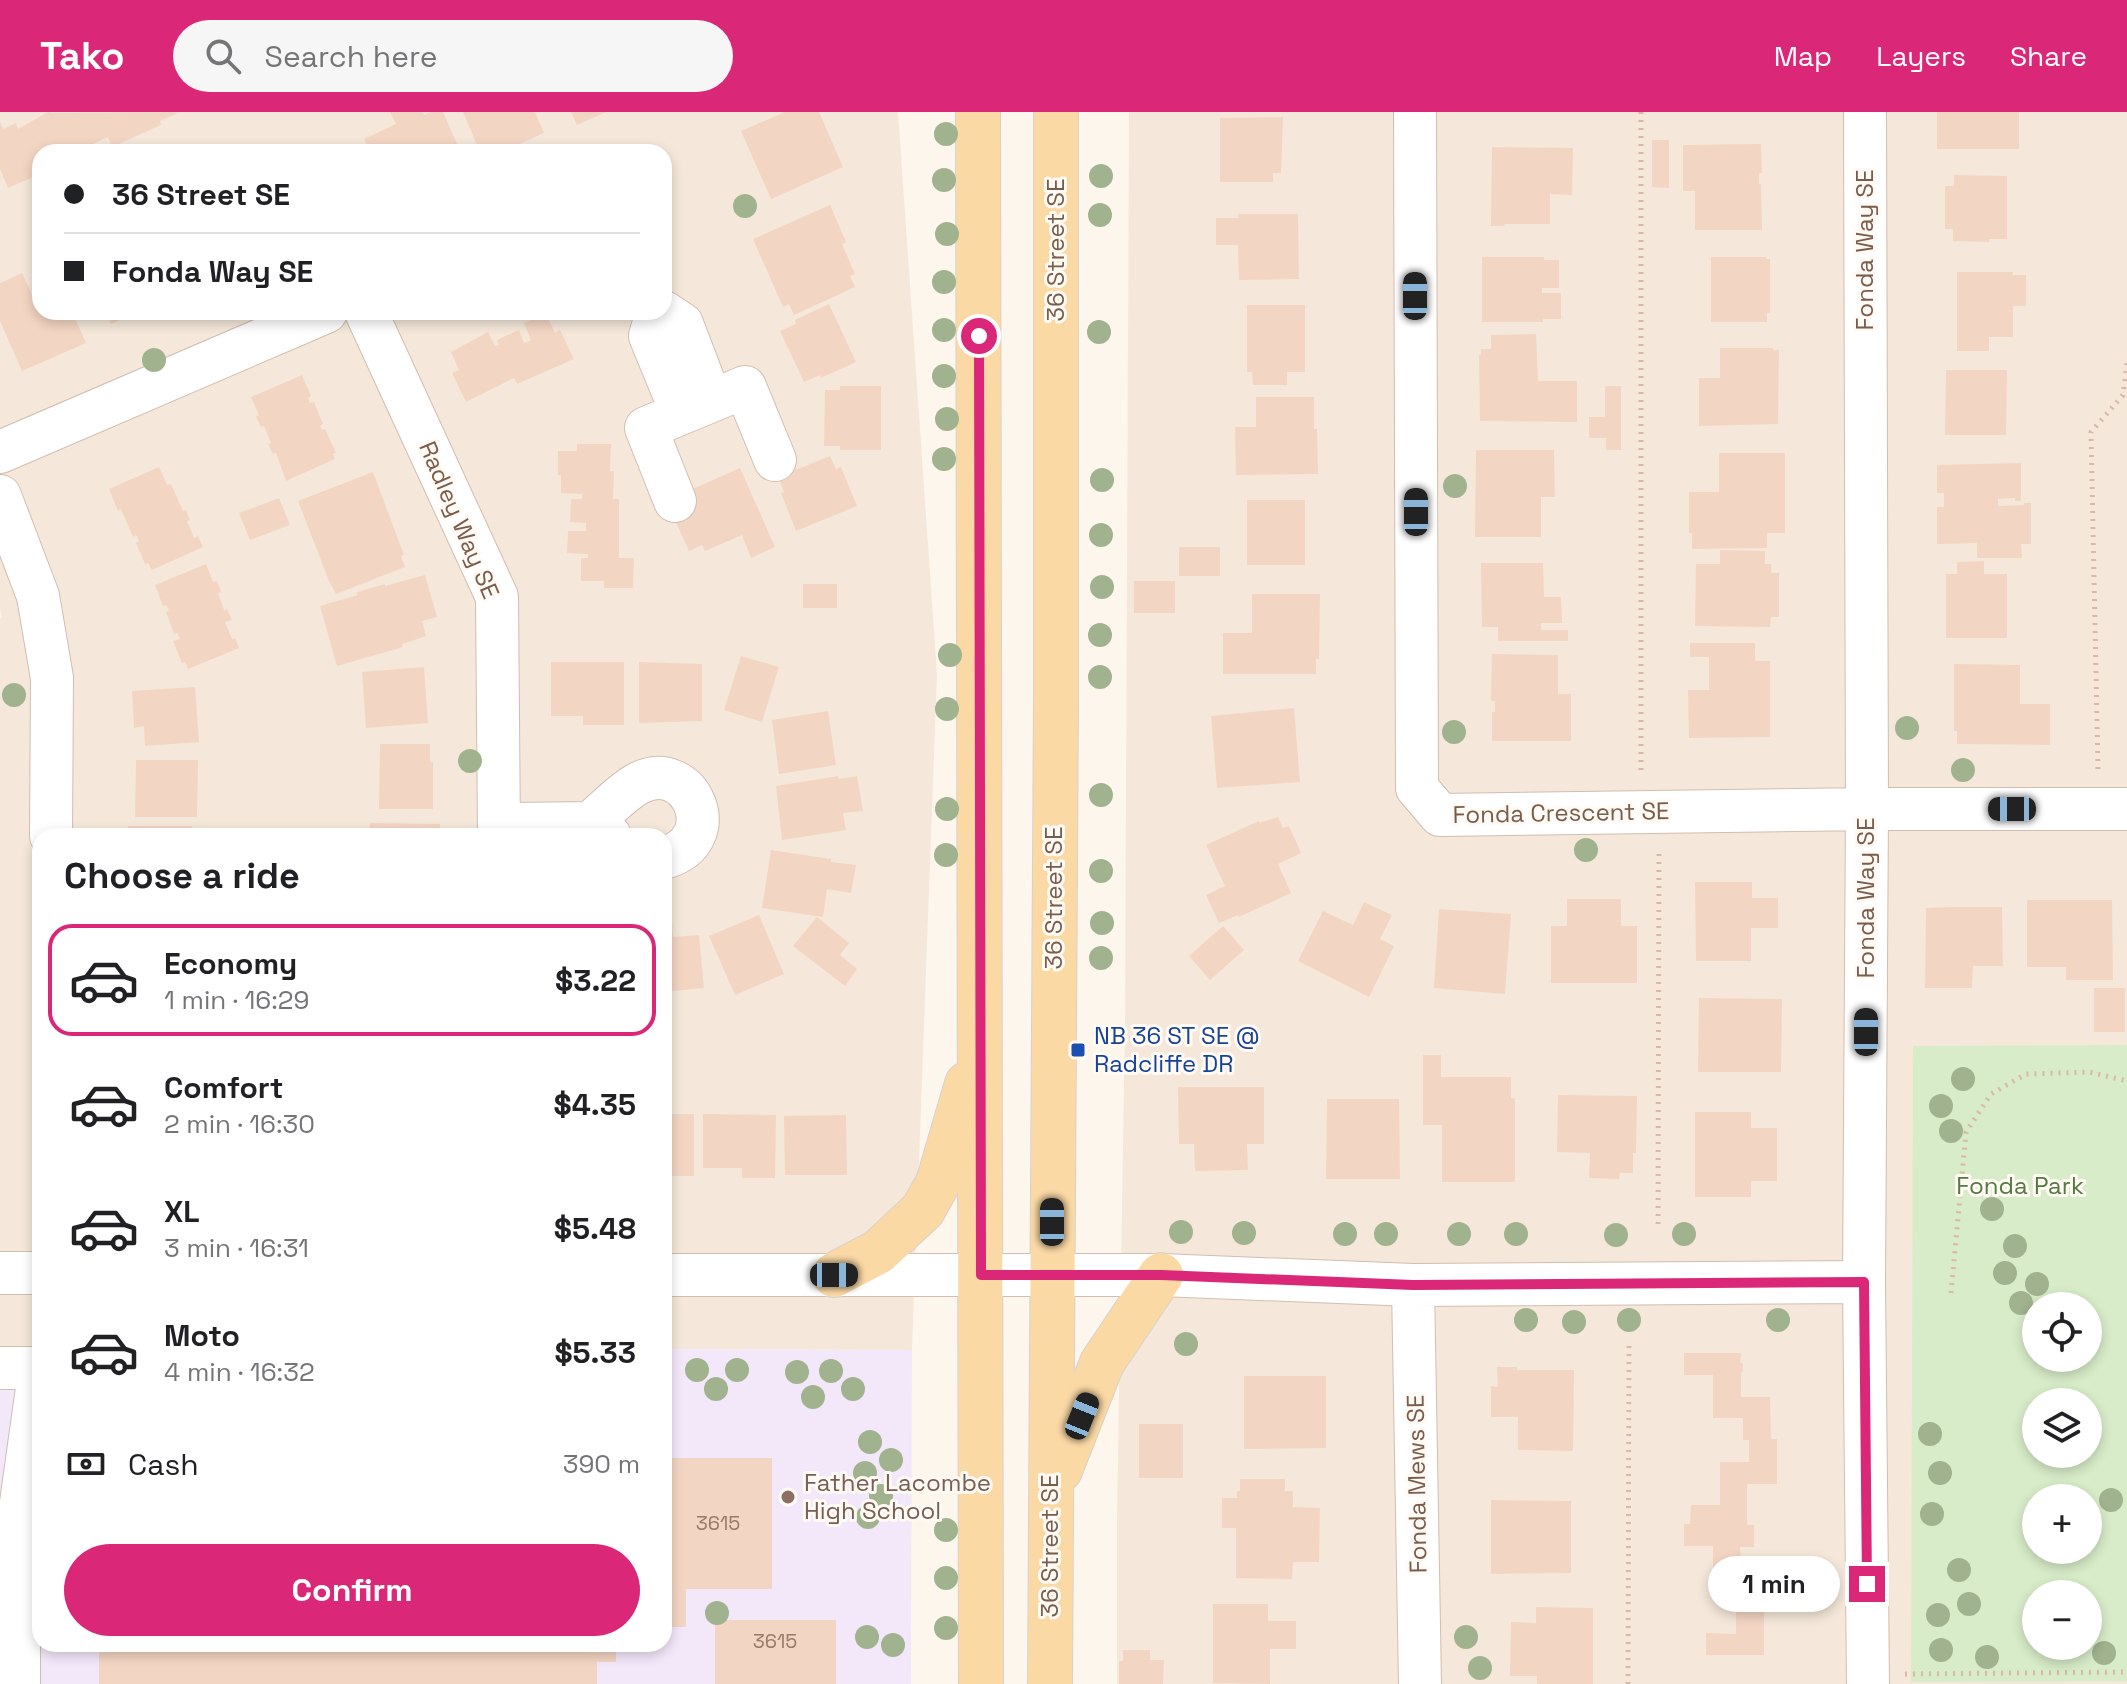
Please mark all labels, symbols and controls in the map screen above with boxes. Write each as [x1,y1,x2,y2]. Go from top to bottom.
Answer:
search box [173,20,733,92]
text: Tako [40,32,125,80]
icon: search [201,34,245,78]
text: Search here [265,37,437,76]
text: Map [1774,38,1832,74]
text: Layers [1876,38,1966,74]
text: Share [2010,38,2087,74]
street label: Fonda Way SE [1849,170,1880,330]
text: 36 Street SE [112,175,290,214]
street label: 36 Street SE [1040,178,1071,322]
text: Fonda Way SE [112,252,313,291]
car [1403,272,1427,320]
route start [961,318,997,354]
street label: Radley Way SE [412,436,507,603]
car [1404,488,1428,536]
street label: Fonda Crescent SE [1452,795,1670,830]
car [1988,797,2036,821]
street label: Fonda Way SE [1850,818,1881,978]
street label: 36 Street SE [1038,826,1069,970]
text: Choose a ride [64,853,300,899]
icon: car [68,944,140,1016]
text: Economy [164,944,297,983]
text: $3.22 [555,961,636,1000]
text: 1 min · 16:29 [164,983,309,1017]
car [1854,1008,1878,1056]
place label: NB 36 ST SE @ Radcliffe DR [1094,1020,1260,1079]
marker: NB 36 ST SE @ Radcliffe DR [1069,1041,1087,1059]
icon: car [68,1068,140,1140]
text: Comfort [164,1068,283,1107]
text: $4.35 [554,1085,636,1124]
text: 2 min · 16:30 [164,1107,315,1141]
park label: Fonda Park [1956,1170,2084,1201]
icon: car [68,1192,140,1264]
text: XL [164,1192,200,1231]
car [1040,1198,1064,1246]
text: $5.48 [554,1209,636,1248]
text: 3 min · 16:31 [164,1231,309,1265]
car [810,1263,858,1287]
map controls [2022,1292,2102,1660]
button: locate [2022,1292,2102,1372]
icon: car [68,1316,140,1388]
text: Moto [164,1316,240,1355]
text: $5.33 [554,1333,636,1372]
text: 4 min · 16:32 [164,1355,315,1389]
button: layers [2022,1388,2102,1468]
car [1062,1389,1102,1443]
street label: Fonda Mews SE [1399,1394,1434,1574]
icon: cash [64,1442,108,1486]
text: Cash [128,1445,199,1484]
text: 390 m [563,1447,640,1481]
place label: Father Lacombe High School [804,1467,991,1526]
street label: 36 Street SE [1034,1474,1065,1618]
button: + [2022,1484,2102,1564]
marker: Father Lacombe High School [779,1488,797,1506]
house number: 3615 [696,1510,740,1536]
button: Confirm [64,1544,640,1636]
callout: 1 min [1707,1556,1839,1612]
route end [1849,1566,1885,1602]
text: 1 min [1742,1567,1806,1601]
button: − [2022,1580,2102,1660]
house number: 3615 [753,1628,797,1654]

